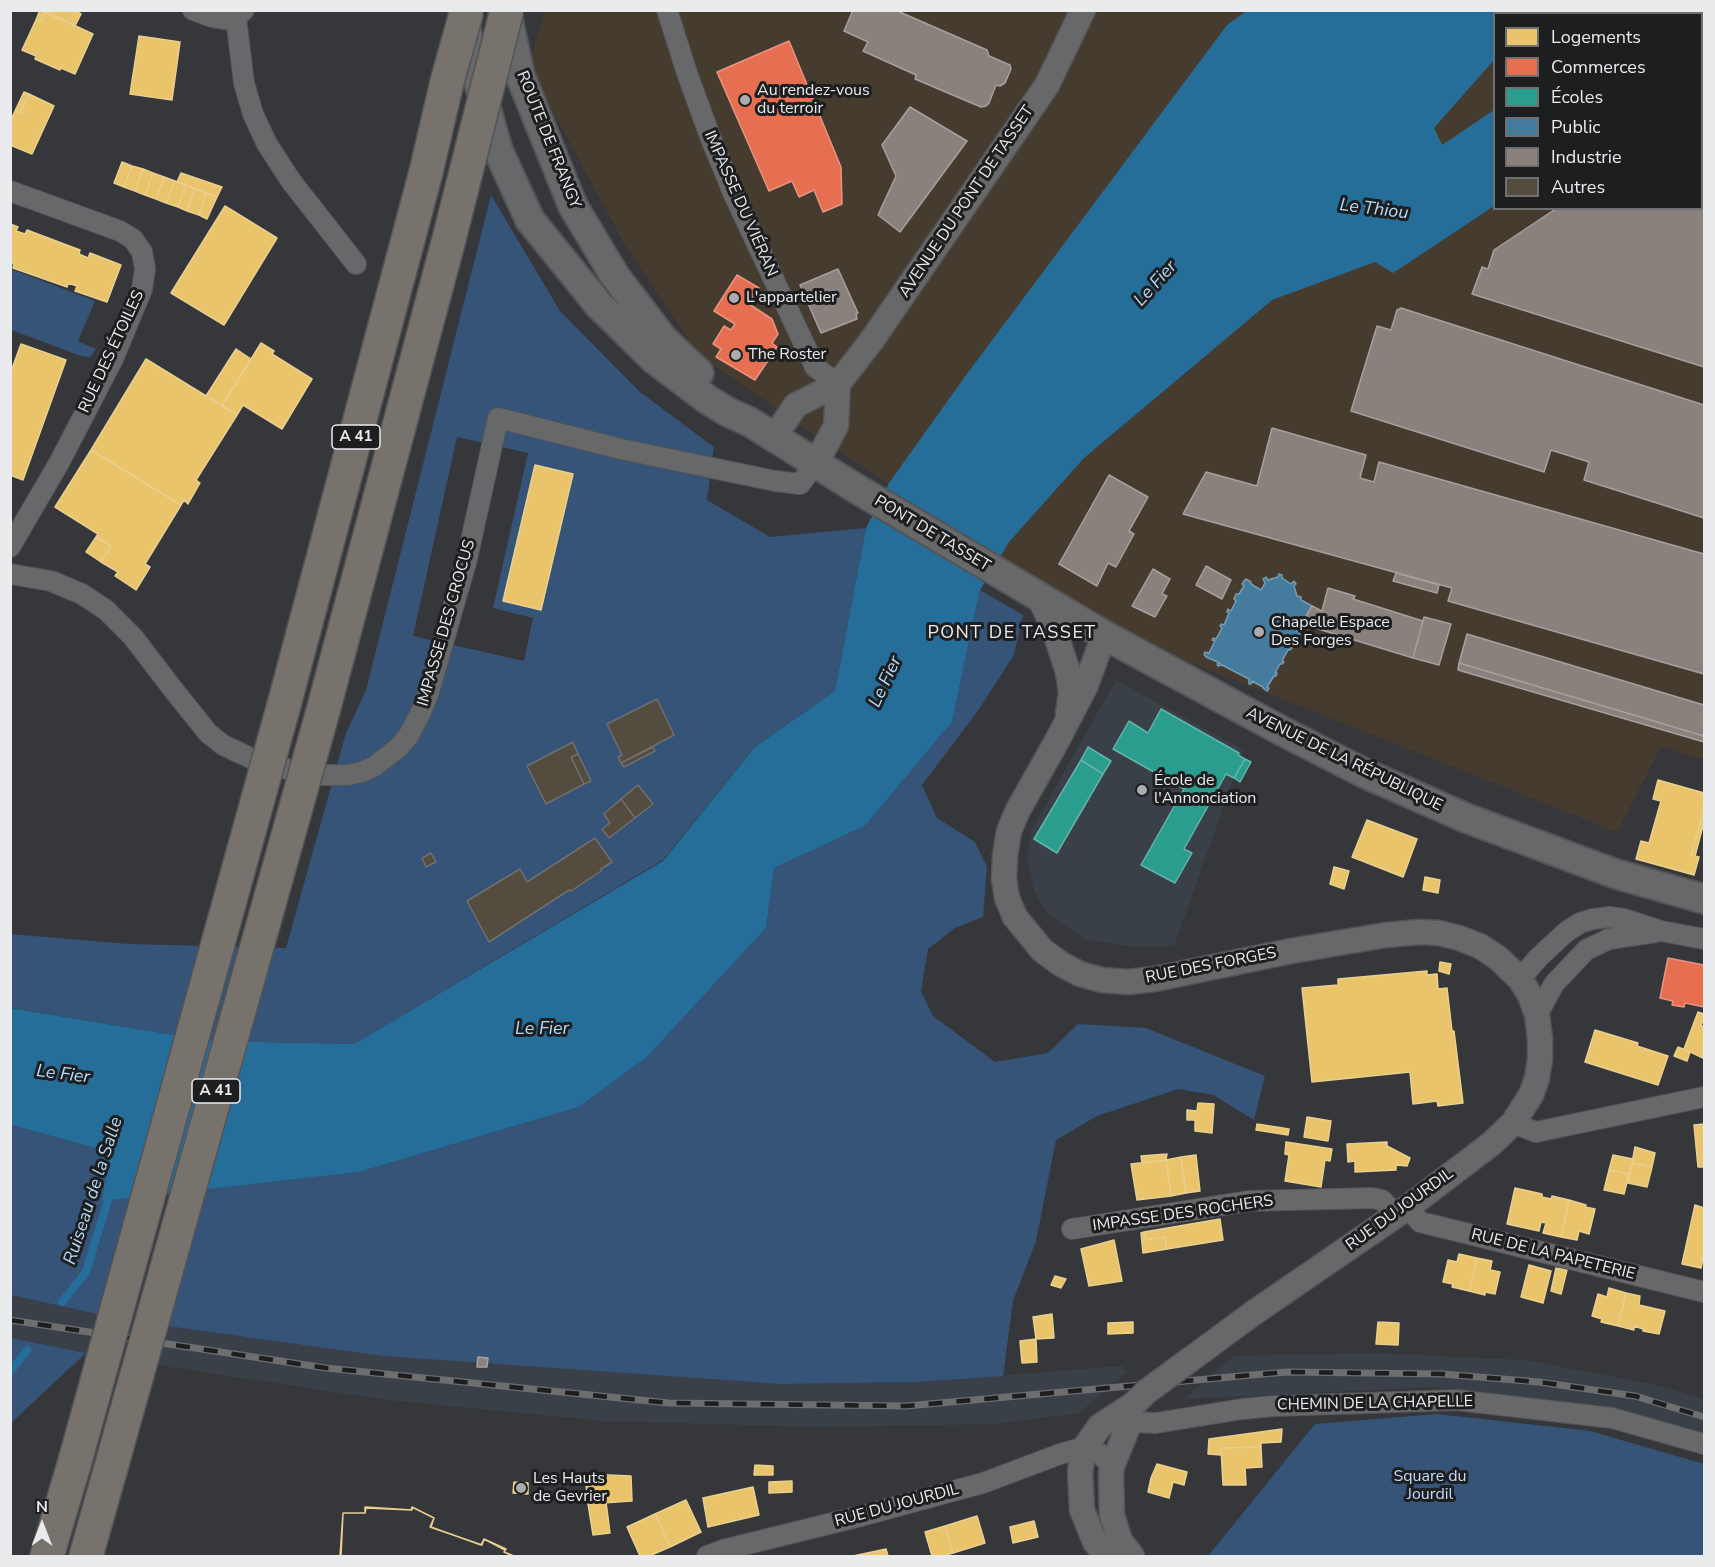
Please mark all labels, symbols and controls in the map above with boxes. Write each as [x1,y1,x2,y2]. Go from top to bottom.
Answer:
legend [1493,12,1703,210]
text: Logements [1551,25,1641,49]
text: Commerces [1551,55,1646,79]
street label: ROUTE DE FRANGY [512,68,584,212]
place label: Au rendez-vous du terroir [757,81,870,119]
text: Écoles [1551,85,1603,109]
marker: Au rendez-vous du terroir [738,93,752,107]
street label: AVENUE DU PONT DE TASSET [895,102,1039,302]
text: Public [1551,115,1601,139]
street label: IMPASSE DU VIÉRAN [699,128,781,280]
text: Industrie [1551,145,1622,169]
text: Autres [1551,175,1605,199]
water label: Le Thiou [1338,195,1410,225]
water label: Le Fier [1130,257,1182,311]
street label: RUE DES ÉTOILES [75,288,149,416]
place label: L'appartelier [746,288,837,308]
marker: L'appartelier [727,291,741,305]
place label: The Roster [748,345,826,365]
marker: The Roster [729,348,743,362]
road number: A 41 [332,425,380,449]
street label: PONT DE TASSET [871,492,993,576]
street label: IMPASSE DES CROCUS [414,538,480,708]
place label: Chapelle Espace Des Forges [1271,613,1390,651]
district label: PONT DE TASSET [927,623,1097,645]
marker: Chapelle Espace Des Forges [1252,625,1266,639]
water label: Le Fier [865,653,907,711]
street label: AVENUE DE LA RÉPUBLIQUE [1243,704,1445,816]
place label: École de l'Annonciation [1154,771,1256,809]
marker: École de l'Annonciation [1135,783,1149,797]
street label: RUE DES FORGES [1144,944,1278,988]
water label: Le Fier [515,1019,569,1041]
water label: Le Fier [35,1061,91,1089]
road number: A 41 [192,1079,240,1103]
water label: Ruiseau de la Salle [60,1115,128,1267]
street label: RUE DU JOURDIL [1343,1165,1457,1255]
street label: IMPASSE DES ROCHERS [1091,1192,1275,1236]
street label: RUE DE LA PAPETERIE [1469,1225,1637,1285]
street label: CHEMIN DE LA CHAPELLE [1277,1393,1473,1415]
park label: Square du Jourdil [1393,1467,1467,1505]
place label: Les Hauts de Gevrier [533,1469,607,1507]
street label: RUE DU JOURDIL [833,1480,961,1532]
marker: Les Hauts de Gevrier [514,1481,528,1495]
north arrow [12,1495,72,1555]
text: N [36,1496,48,1518]

